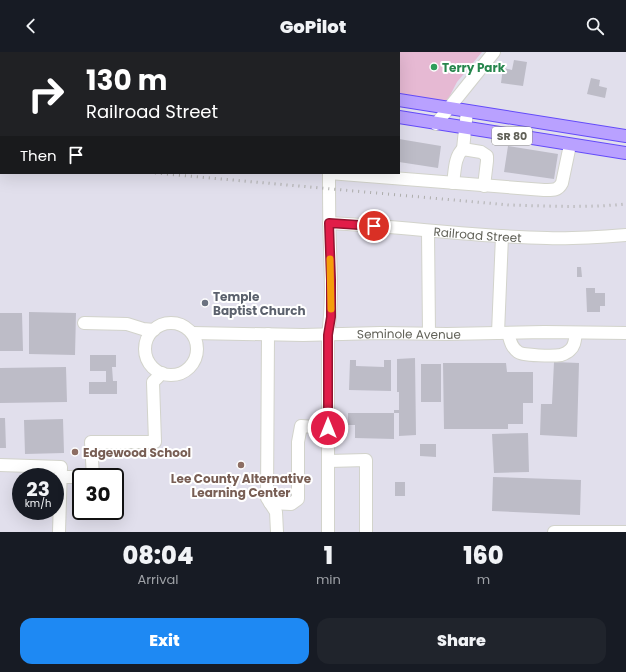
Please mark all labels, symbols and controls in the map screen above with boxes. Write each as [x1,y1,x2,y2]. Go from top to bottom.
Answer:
text: GoPilot [280,14,346,39]
icon: back [20,15,42,37]
icon: search [584,15,606,37]
place label: Terry Park [442,59,506,76]
text: 130 m [86,61,167,100]
marker: Terry Park [429,62,439,72]
icon: right [20,68,72,120]
text: Railroad Street [86,99,218,124]
road number: SR 80 [492,127,532,145]
icon: arrive [65,144,87,166]
text: Then [20,145,57,166]
pin [357,209,391,243]
icon: arrive [363,215,385,237]
street label: Railroad Street [433,222,522,246]
place label: Temple Baptist Church [213,288,306,319]
marker: Temple Baptist Church [200,298,210,308]
street label: Seminole Avenue [357,324,461,343]
position arrow [307,407,349,449]
place label: Edgewood School [83,444,191,461]
marker: Edgewood School [70,447,80,457]
marker: Lee County Alternative Learning Center [236,460,246,470]
speed limit sign: 30 [72,468,124,520]
place label: Lee County Alternative Learning Center [171,470,312,501]
text: 23 [26,475,50,503]
text: km/h [25,496,51,511]
text: 08:04 [122,539,193,572]
text: 1 [324,539,333,572]
text: 160 [463,539,504,572]
text: Arrival [137,570,178,589]
text: min [316,570,341,589]
text: m [477,570,490,589]
button: Exit [20,618,309,664]
button: Share [317,618,606,664]

